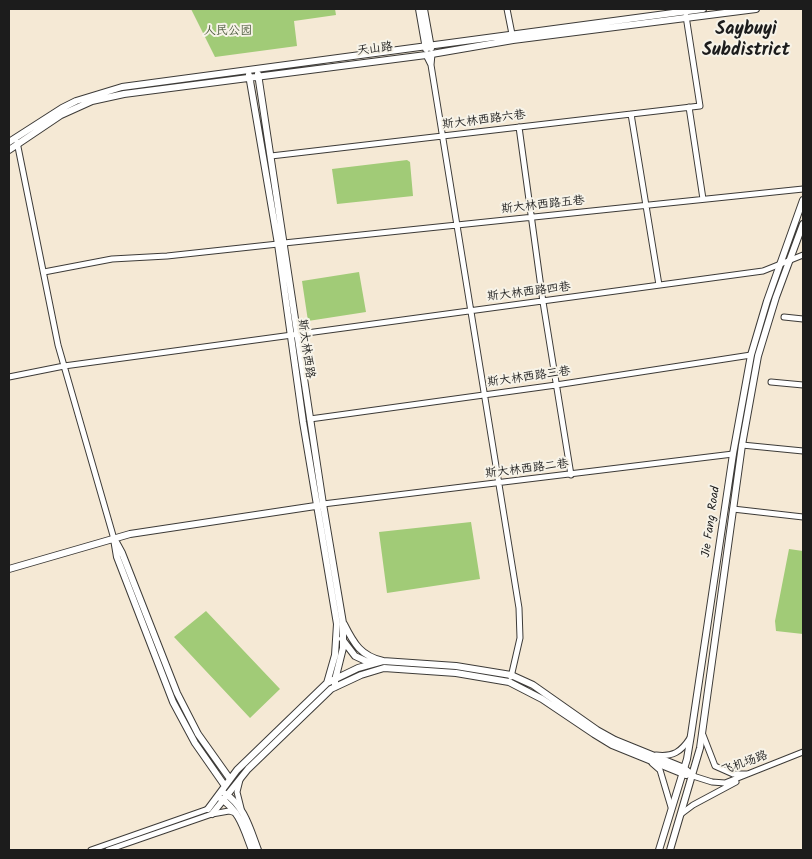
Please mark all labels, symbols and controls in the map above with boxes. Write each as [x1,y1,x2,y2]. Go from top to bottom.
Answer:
district label: Saybuyi Subdistrict [702,20,790,62]
park label: 人民公园 [204,25,252,39]
street label: 天山路 [356,41,394,59]
street label: 斯大林西路六巷 [441,109,527,133]
street label: 斯大林西路五巷 [500,194,586,218]
street label: 斯大林西路四巷 [486,281,572,305]
street label: 斯大林西路 [294,318,316,380]
street label: 斯大林西路三巷 [486,365,572,391]
street label: 斯大林西路二巷 [484,458,570,482]
street label: Jie Fang Road [700,486,724,558]
street label: 飞机场路 [720,749,770,779]

